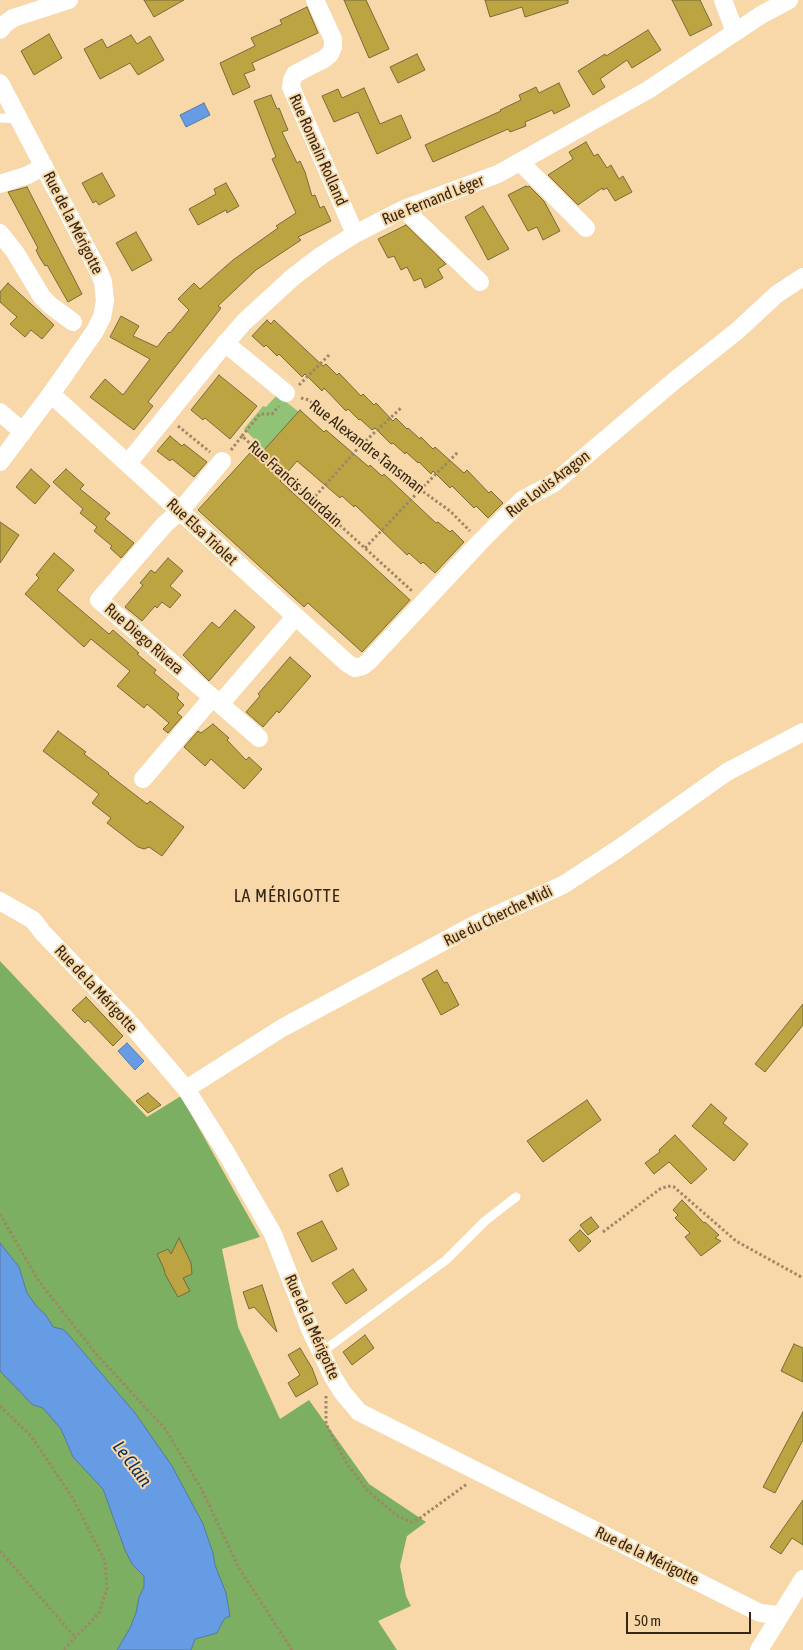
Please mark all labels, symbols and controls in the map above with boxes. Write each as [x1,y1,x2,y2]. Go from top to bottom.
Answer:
street label: Rue Romain Rolland [285,91,351,209]
street label: Rue de la Mérigotte [39,168,107,278]
street label: Rue Fernand Léger [379,171,487,229]
street label: Rue Alexandre Tansman [305,396,429,498]
street label: Rue Francis Jourdain [244,437,346,531]
street label: Rue Louis Aragon [502,446,594,522]
street label: Rue Elsa Triolet [163,494,241,570]
street label: Rue Diego Rivera [101,599,187,679]
street label: Rue du Cherche Midi [441,881,555,951]
district label: LA MÉRIGOTTE [232,885,342,907]
street label: Rue de la Mérigotte [50,941,142,1037]
street label: Rue de la Mérigotte [280,1272,344,1382]
water label: Le Clain [108,1437,156,1491]
street label: Rue de la Mérigotte [592,1523,702,1589]
scale bar [628,1602,753,1634]
text: 50 m [634,1612,661,1629]

